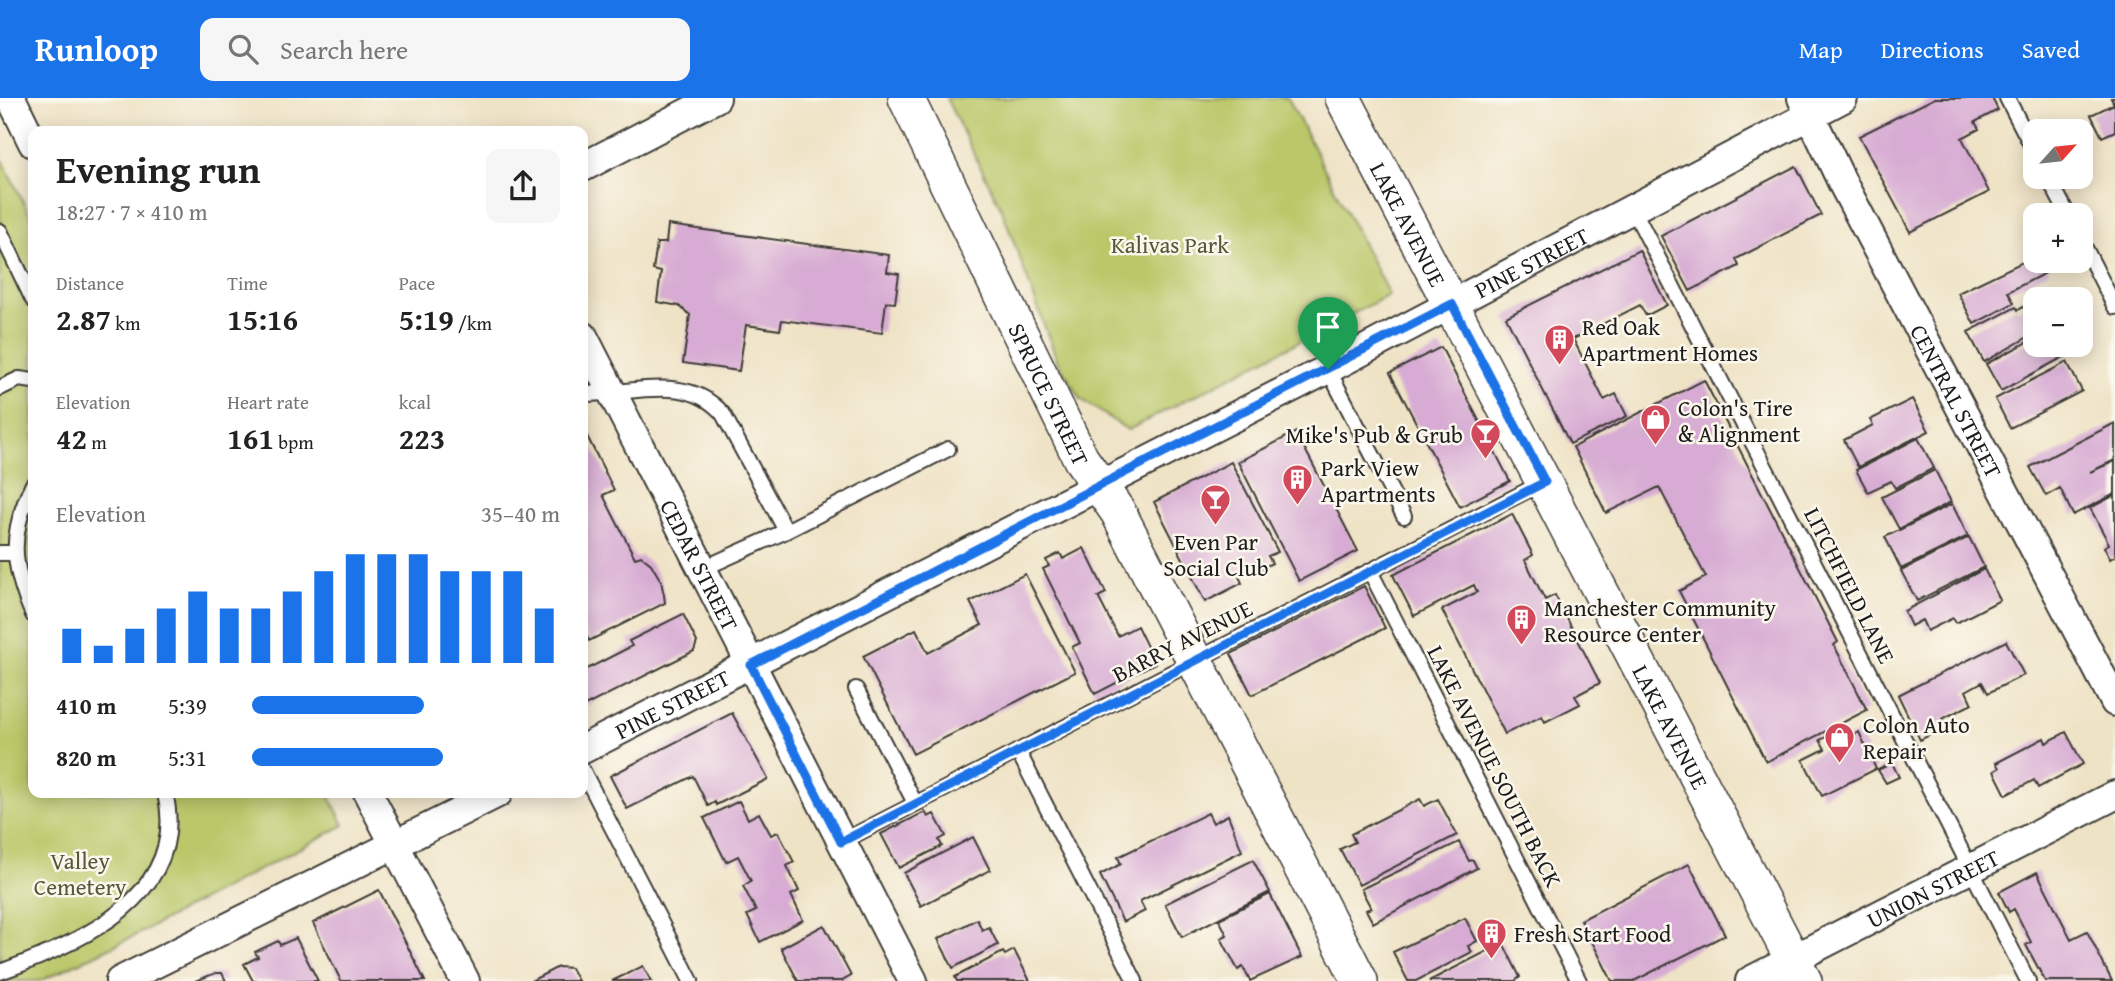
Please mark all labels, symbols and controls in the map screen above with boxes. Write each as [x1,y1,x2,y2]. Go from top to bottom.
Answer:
search box [200,18,690,81]
text: Runloop [35,25,158,73]
icon: search [224,30,262,68]
text: Search here [280,30,408,69]
text: Map [1799,32,1843,67]
text: Directions [1881,32,1984,67]
text: Saved [2022,32,2080,67]
north arrow [2023,119,2093,189]
map controls [2023,119,2093,357]
text: Evening run [56,141,260,197]
button: share [486,149,560,223]
street label: LAKE AVENUE [1363,156,1455,292]
text: 18:27 · 7 × 410 m [56,195,208,228]
button: + [2023,203,2093,273]
street label: PINE STREET [1468,218,1594,306]
park label: Kalivas Park [1111,228,1229,261]
text: Distance [56,269,124,297]
text: Time [227,269,268,297]
text: Pace [399,269,435,297]
button: − [2023,287,2093,357]
text: 2.87 [56,297,111,341]
text: 15:16 [227,297,298,341]
text: 5:19 [399,297,454,341]
pin [1298,297,1358,369]
icon: arrive [1309,308,1347,346]
text: km [111,309,140,337]
text: /km [454,309,492,337]
place label: Red Oak Apartment Homes [1582,310,1758,369]
street label: SPRUCE STREET [1001,317,1098,471]
street label: CENTRAL STREET [1903,318,2011,483]
building icon: Red Oak Apartment Homes [1542,322,1576,366]
text: Elevation [56,388,130,416]
text: Heart rate [227,388,309,416]
text: kcal [399,388,431,416]
place label: Colon's Tire & Alignment [1678,391,1800,450]
shop icon: Colon's Tire & Alignment [1638,403,1672,447]
text: 42 [56,416,87,460]
text: 161 [227,416,274,460]
text: 223 [399,416,445,460]
bar icon: Mike's Pub & Grub [1469,417,1503,461]
place label: Mike's Pub & Grub [1286,418,1463,451]
text: m [87,428,107,456]
text: bpm [274,428,314,456]
place label: Park View Apartments [1321,451,1436,510]
building icon: Park View Apartments [1281,463,1315,507]
bar icon: Even Par Social Club [1199,483,1233,527]
street label: CEDAR STREET [653,493,747,636]
text: Elevation [56,497,146,530]
text: 35–40 m [481,497,560,530]
street label: LITCHFIELD LANE [1796,501,1904,669]
place label: Even Par Social Club [1163,525,1269,584]
place label: Manchester Community Resource Center [1544,591,1777,650]
street label: BARRY AVENUE [1106,592,1258,690]
building icon: Manchester Community Resource Center [1504,603,1538,647]
street label: LAKE AVENUE SOUTH BACK [1420,639,1571,893]
street label: LAKE AVENUE [1625,658,1717,795]
street label: PINE STREET [609,660,735,747]
text: 410 m [56,689,117,722]
text: 5:39 [168,689,207,722]
place label: Colon Auto Repair [1863,708,1970,767]
shop icon: Colon Auto Repair [1823,720,1857,764]
text: 820 m [56,741,117,774]
text: 5:31 [168,741,207,774]
street label: UNION STREET [1861,840,2005,936]
park label: Valley Cemetery [34,844,127,903]
building icon: Fresh Start Food [1474,916,1508,960]
place label: Fresh Start Food [1514,917,1672,950]

